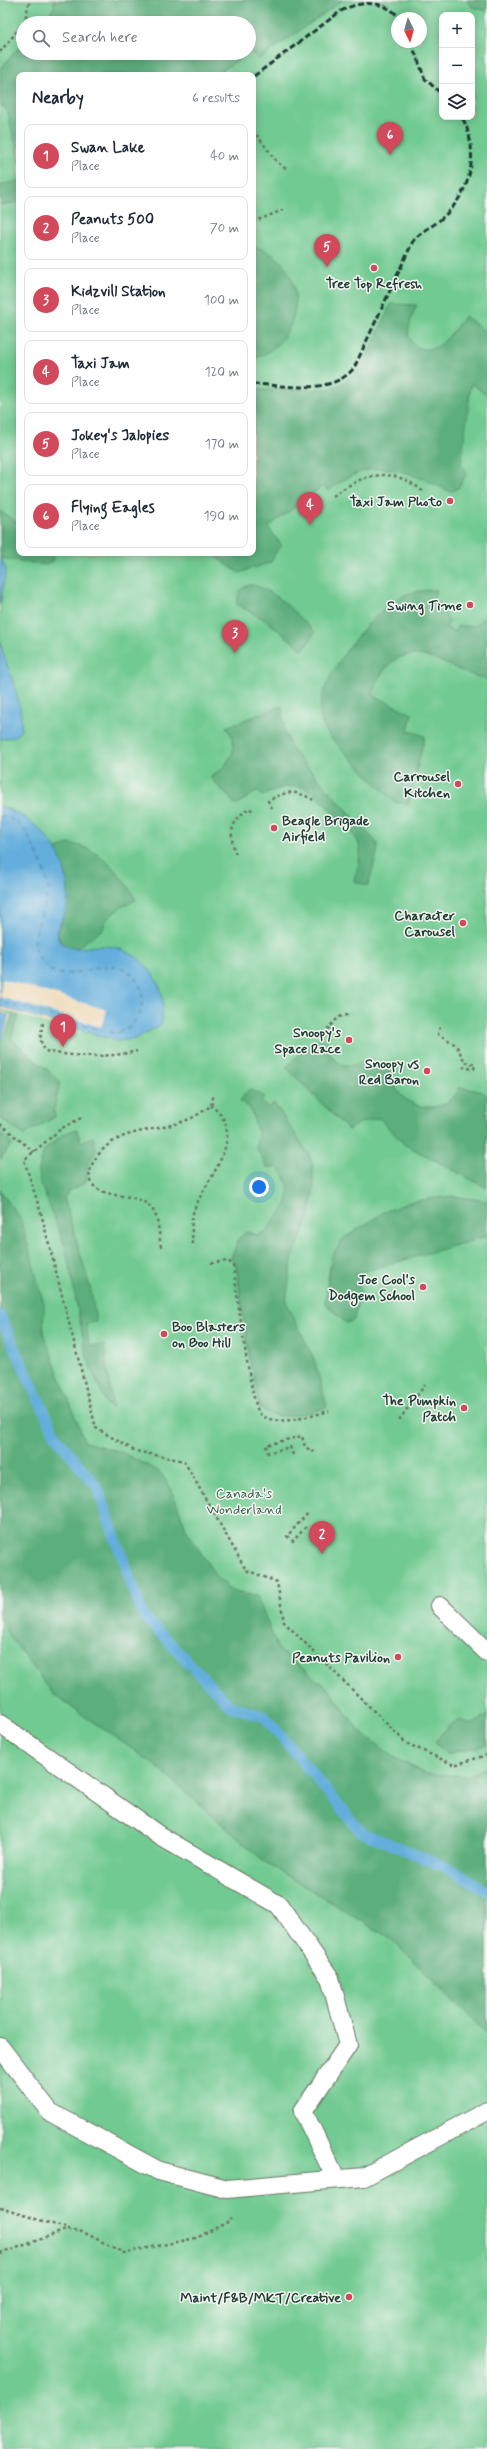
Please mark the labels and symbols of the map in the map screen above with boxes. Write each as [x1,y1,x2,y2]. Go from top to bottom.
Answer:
north arrow [391,12,427,48]
pin: 6 [377,122,403,155]
pin: 5 [314,234,340,267]
marker: Tree Top Refresh [369,263,379,273]
place label: Tree Top Refresh [326,275,423,293]
pin: 4 [297,492,323,525]
place label: Taxi Jam Photo [349,493,442,511]
marker: Taxi Jam Photo [445,496,455,506]
place label: Swing Time [387,597,462,616]
marker: Swing Time [465,600,475,610]
pin: 3 [222,620,248,653]
place label: Carrousel Kitchen [393,768,451,802]
marker: Carrousel Kitchen [453,779,463,789]
place label: Beagle Brigade Airfield [282,812,370,846]
marker: Beagle Brigade Airfield [269,823,279,833]
place label: Character Carousel [394,907,456,941]
marker: Character Carousel [458,918,468,928]
pin: 1 [50,1014,76,1047]
place label: Snoopy's Space Race [274,1024,342,1058]
marker: Snoopy's Space Race [344,1035,354,1045]
place label: Snoopy vs Red Baron [359,1055,419,1089]
marker: Snoopy vs Red Baron [422,1066,432,1076]
your location [249,1177,269,1197]
place label: Joe Cool's Dodgem School [328,1271,416,1307]
marker: Joe Cool's Dodgem School [418,1282,428,1292]
place label: Boo Blasters on Boo Hill [172,1318,246,1352]
marker: Boo Blasters on Boo Hill [159,1329,169,1339]
place label: The Pumpkin Patch [382,1392,456,1426]
marker: The Pumpkin Patch [459,1403,469,1413]
park label: Canada's Wonderland [206,1485,282,1519]
pin: 2 [309,1521,335,1554]
place label: Peanuts Pavilion [292,1649,390,1667]
marker: Peanuts Pavilion [393,1652,403,1662]
place label: Maint/F&B/MKT/Creative [180,2289,341,2307]
marker: Maint/F&B/MKT/Creative [344,2292,354,2302]

